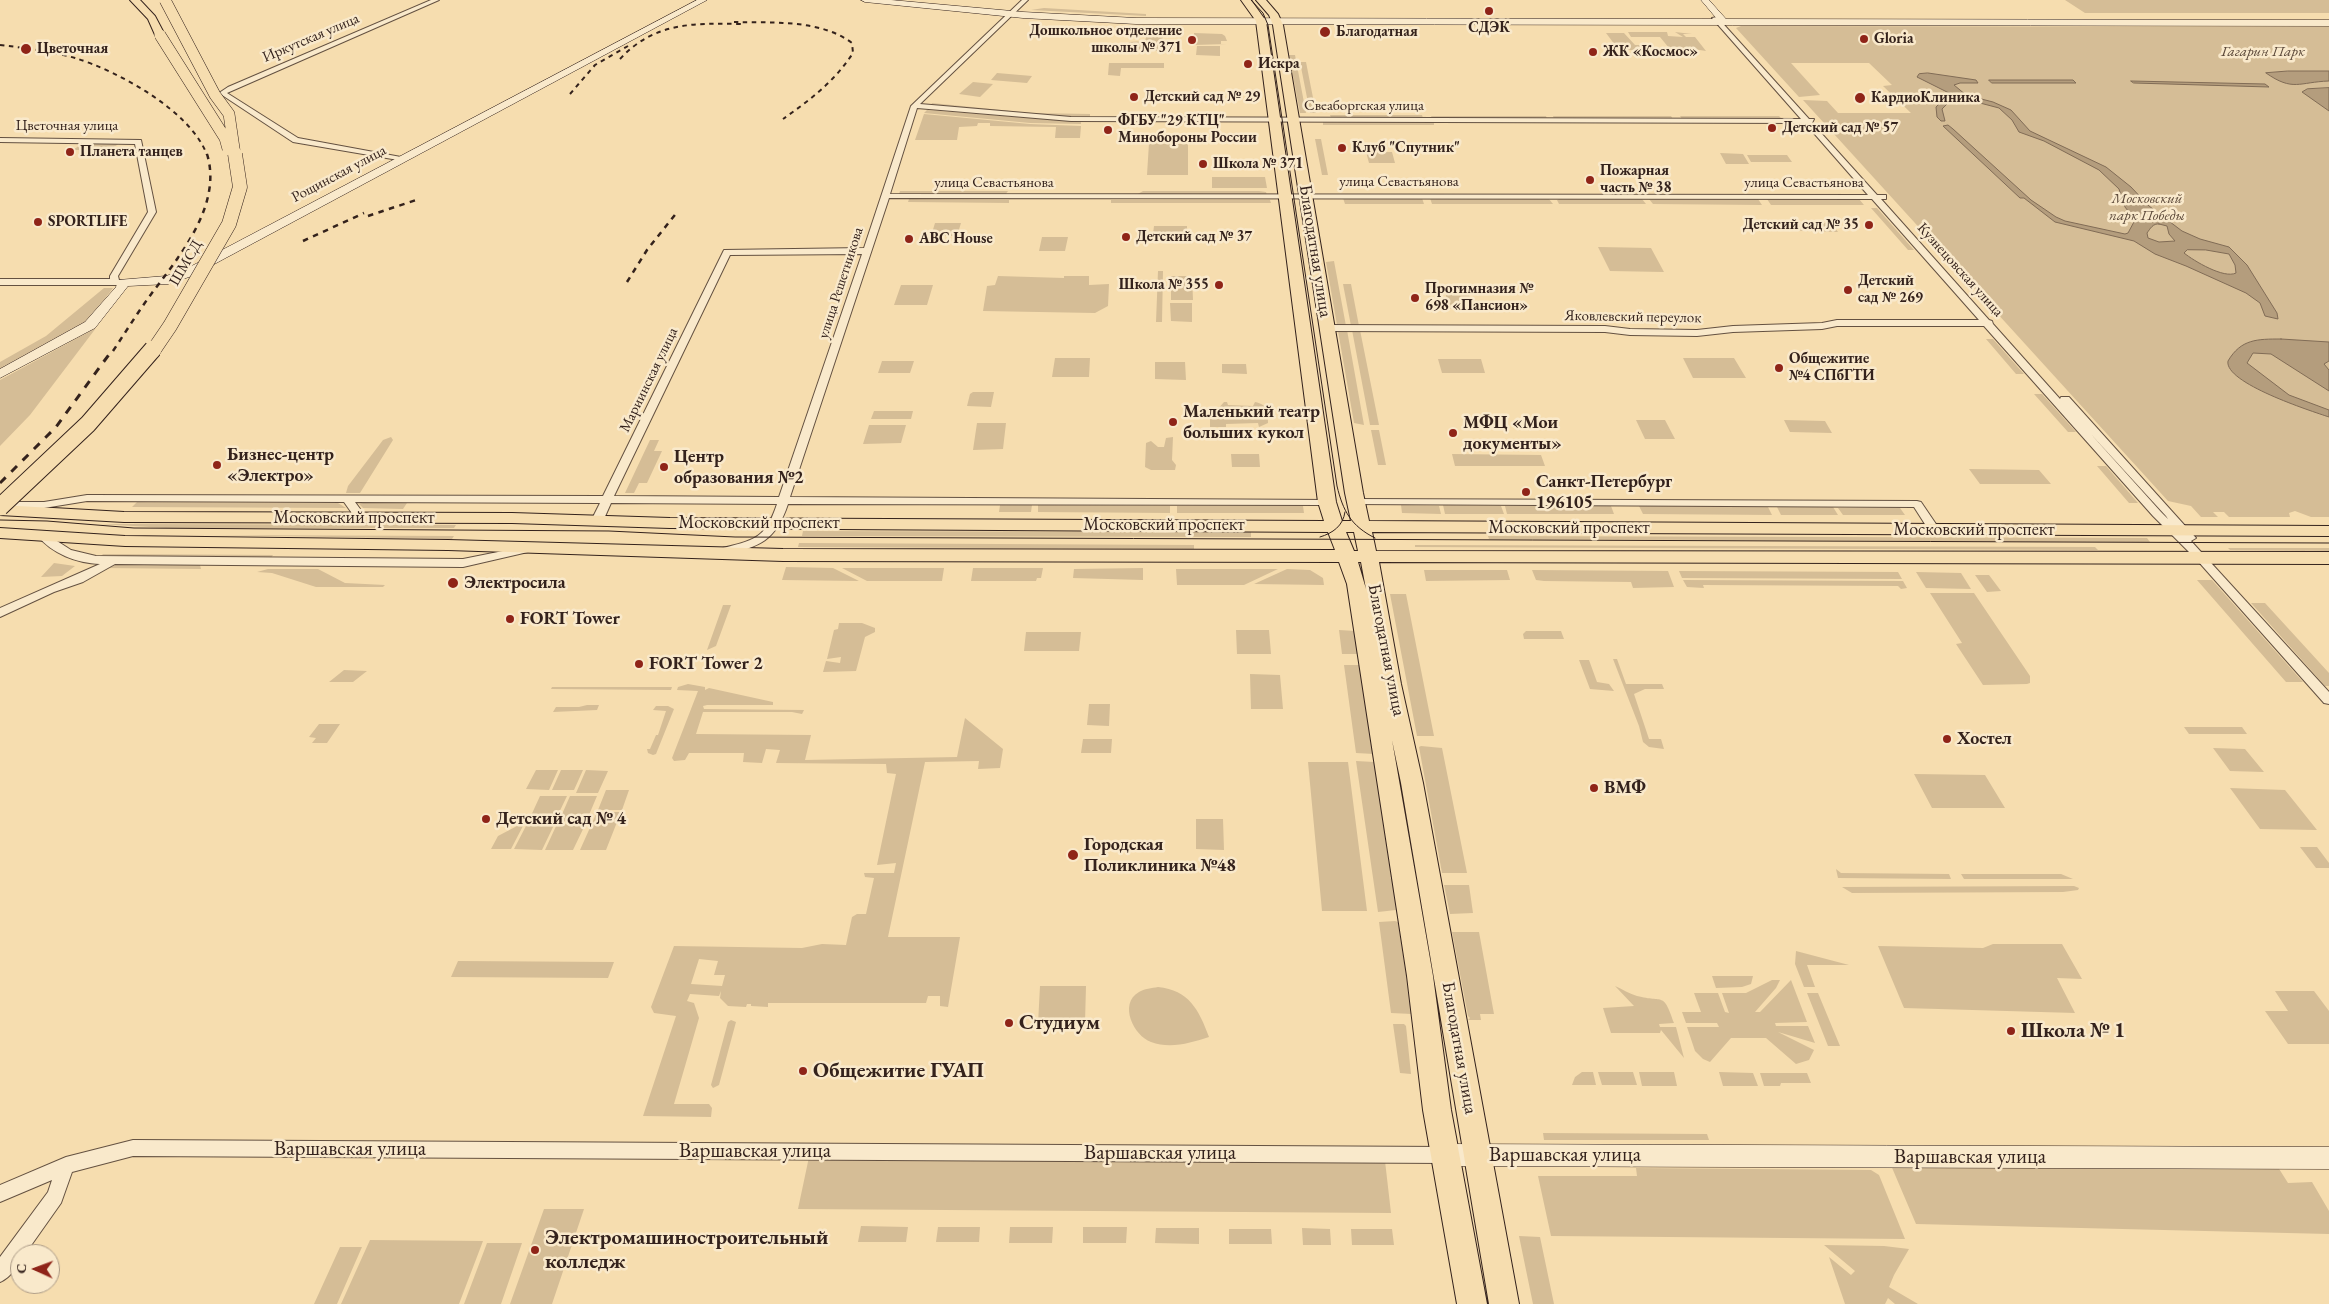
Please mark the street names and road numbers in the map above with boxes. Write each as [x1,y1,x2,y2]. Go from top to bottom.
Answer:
street label: Иркутская улица [260,10,362,66]
street label: Свеаборгская улица [1304,97,1424,115]
street label: Цветочная улица [16,117,118,135]
street label: Рощинская улица [289,141,389,207]
street label: улица Севастьянова [1339,173,1459,191]
street label: улица Севастьянова [934,174,1054,192]
street label: улица Севастьянова [1744,174,1864,192]
street label: Благодатная улица [1294,183,1336,319]
street label: Кузнецовская улица [1913,219,2007,321]
street label: улица Решетникова [814,225,868,341]
street label: ШМСД [166,237,206,289]
street label: Яковлевский переулок [1564,307,1702,327]
street label: Мариинская улица [616,325,682,435]
street label: Московский проспект [273,507,435,529]
street label: Московский проспект [678,512,840,534]
street label: Московский проспект [1083,514,1245,536]
street label: Московский проспект [1488,517,1650,539]
street label: Московский проспект [1893,519,2055,541]
street label: Благодатная улица [1363,582,1409,718]
street label: Благодатная улица [1437,980,1481,1116]
street label: Варшавская улица [274,1136,426,1162]
street label: Варшавская улица [679,1138,831,1164]
street label: Варшавская улица [1084,1140,1236,1166]
street label: Варшавская улица [1489,1142,1641,1168]
street label: Варшавская улица [1894,1144,2046,1170]

